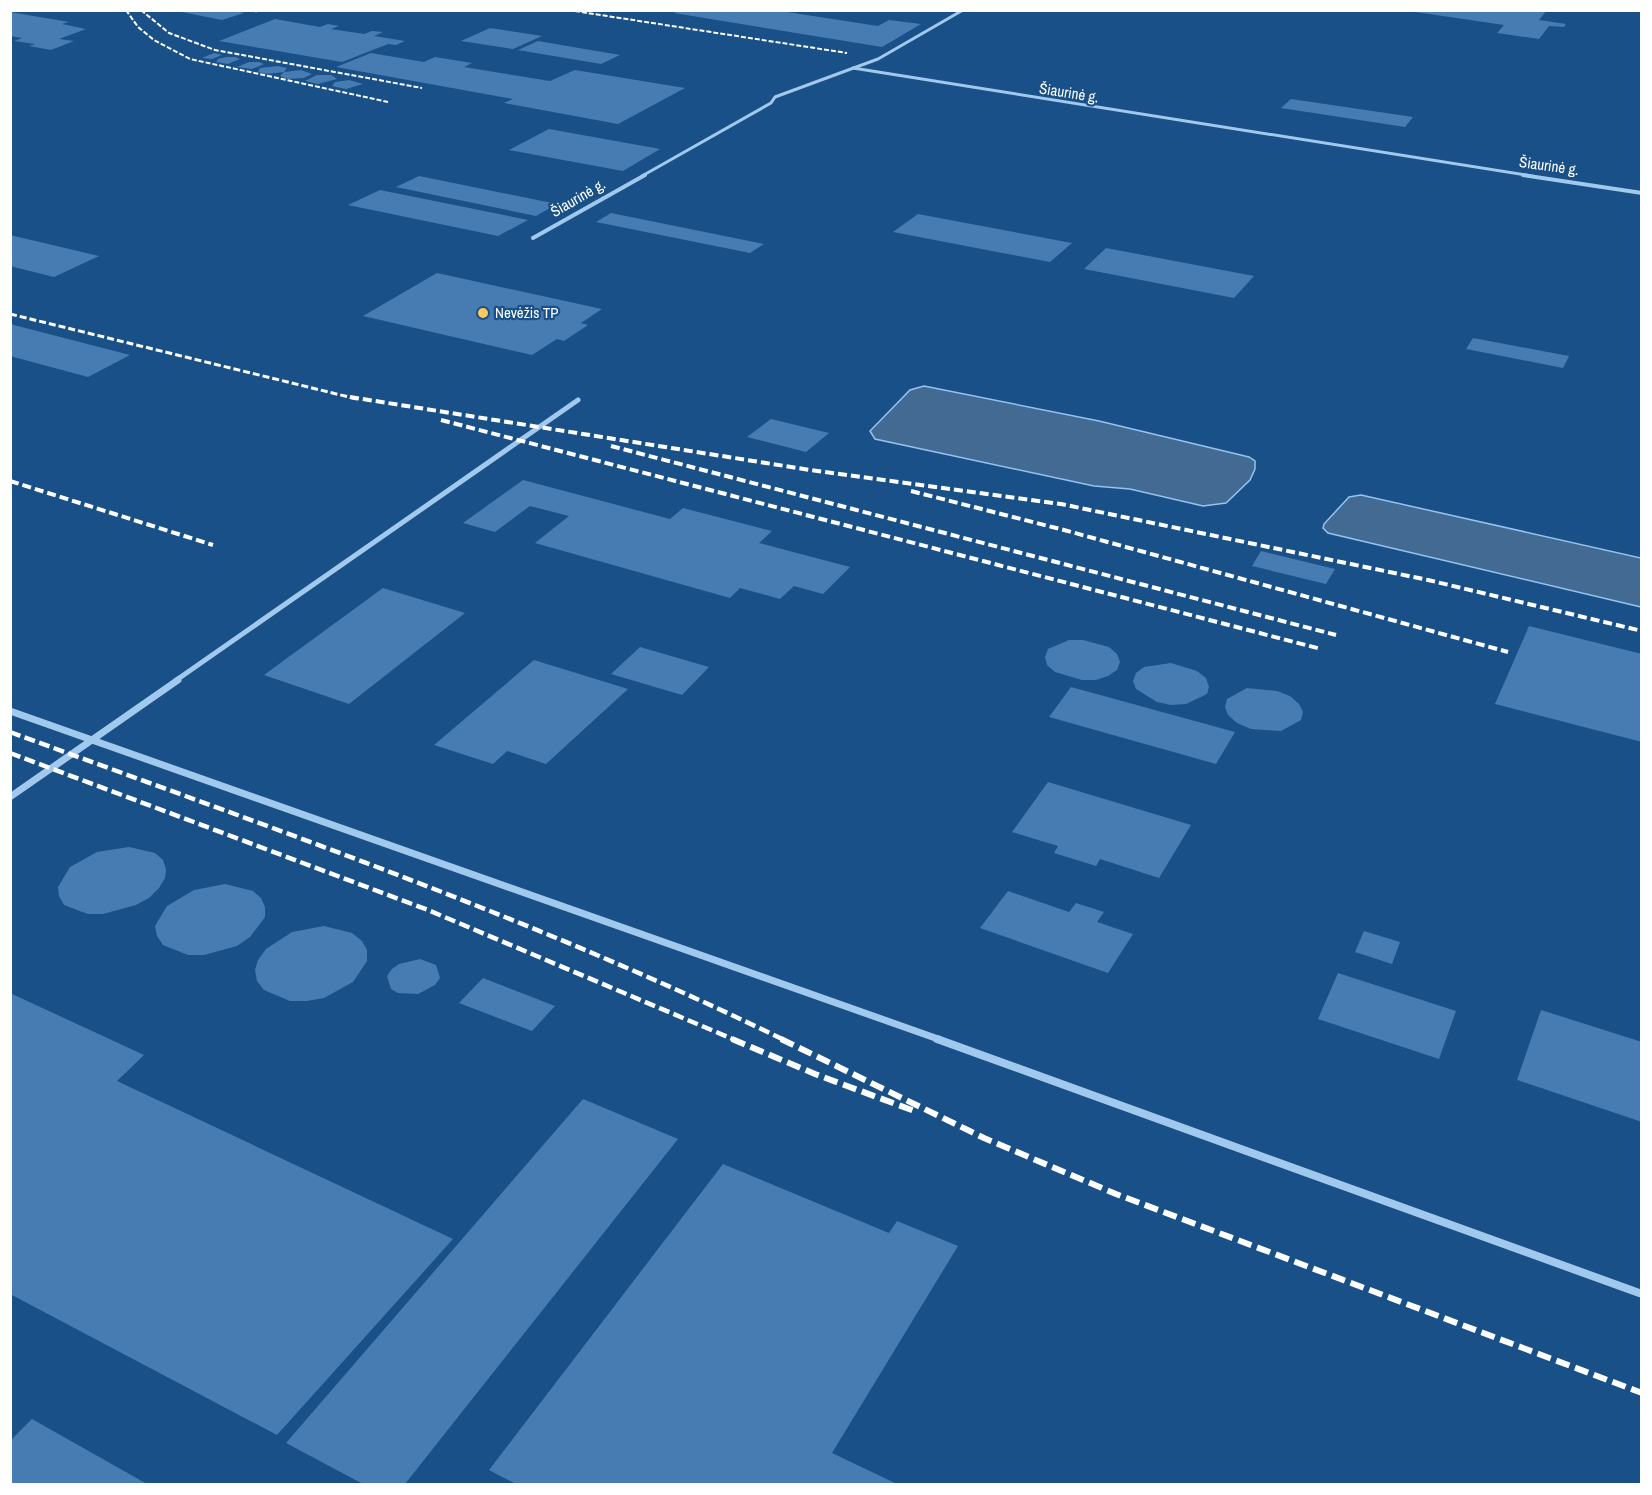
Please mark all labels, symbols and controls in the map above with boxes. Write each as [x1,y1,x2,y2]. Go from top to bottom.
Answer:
street label: Šiaurinė g. [1038,77,1100,108]
street label: Šiaurinė g. [1518,151,1580,180]
street label: Šiaurinė g. [546,173,609,222]
place label: Nevėžis TP [495,302,558,323]
marker: Nevėžis TP [476,306,490,320]

